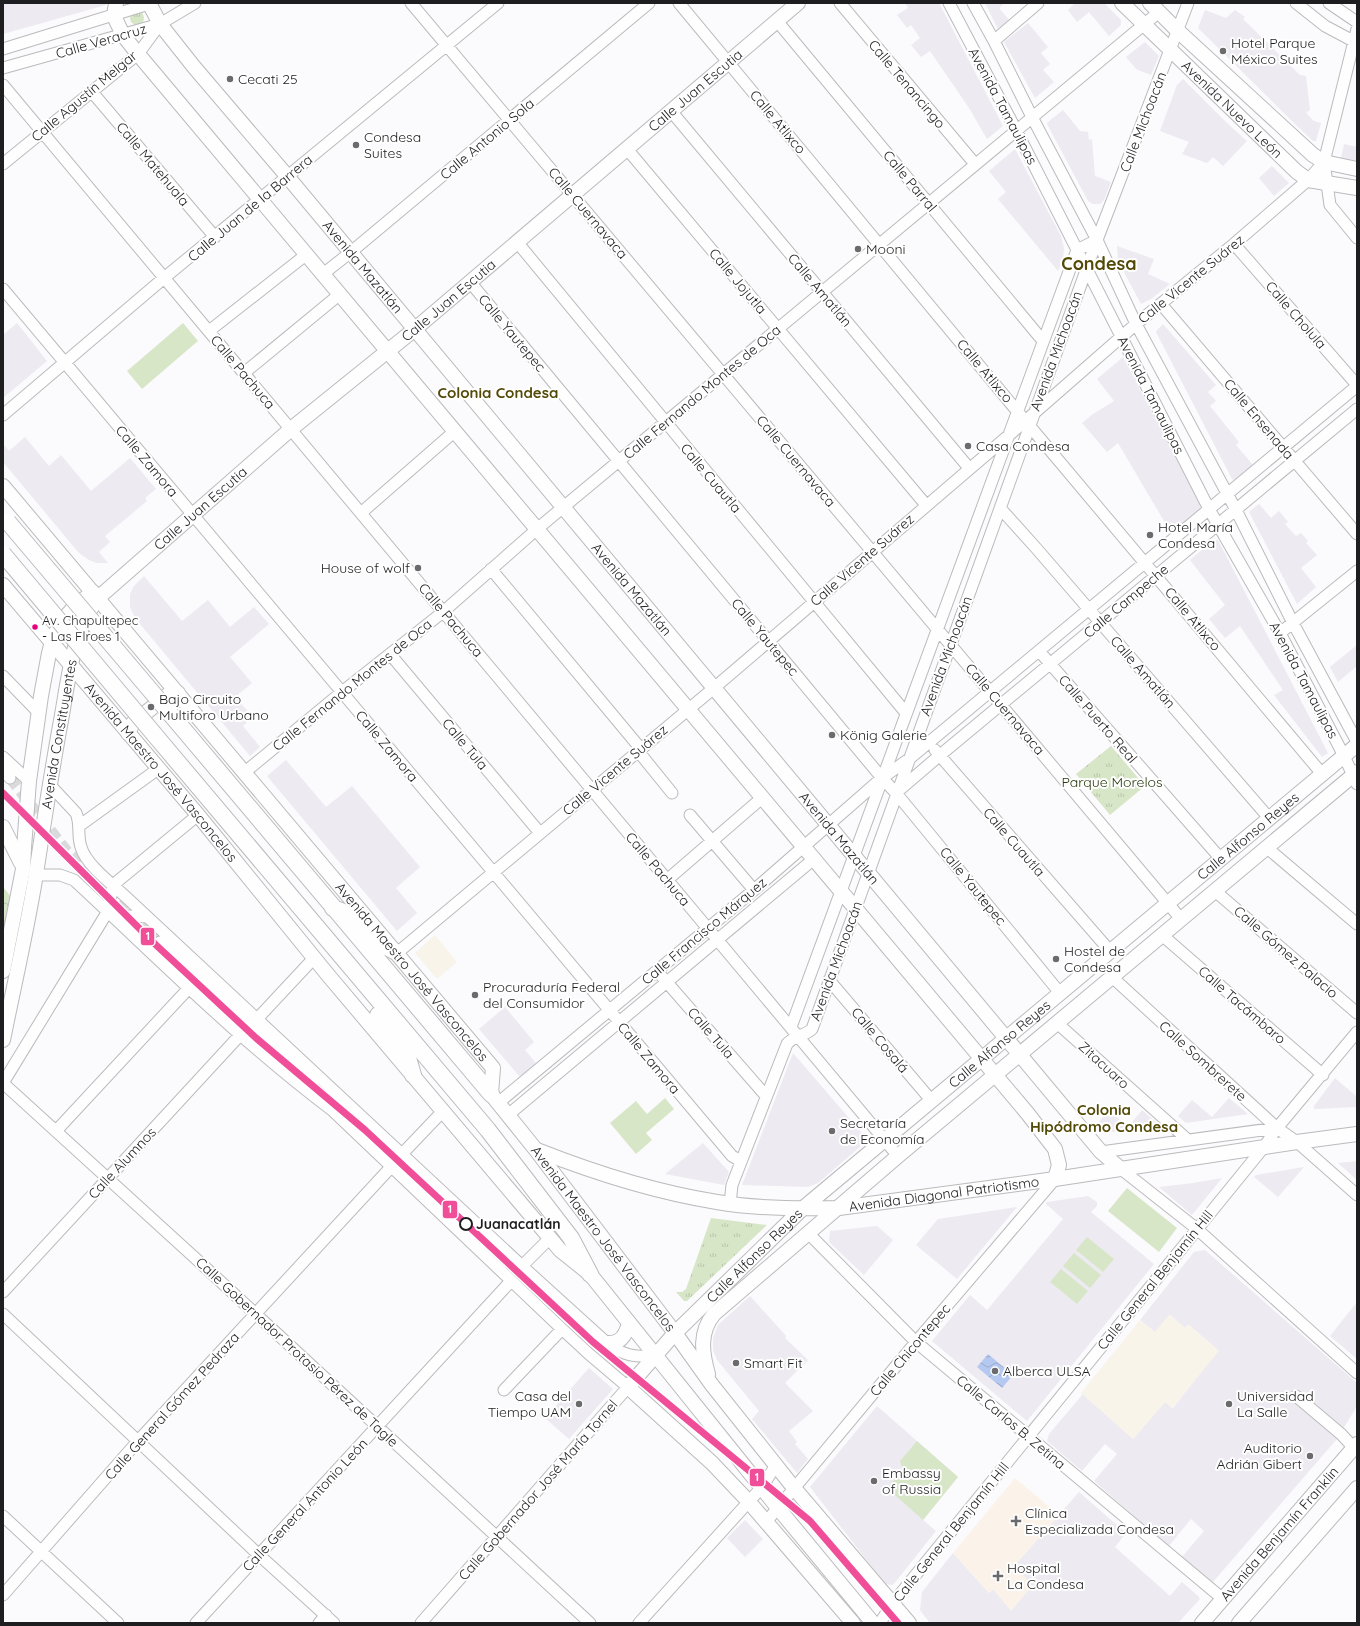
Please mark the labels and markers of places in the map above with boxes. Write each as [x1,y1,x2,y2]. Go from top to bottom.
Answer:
place label: Hotel Parque México Suites [1231,34,1318,68]
marker: Hotel Parque México Suites [1218,46,1228,56]
place label: Cecati 25 [238,70,298,88]
marker: Cecati 25 [225,74,235,84]
place label: Condesa Suites [364,128,421,162]
marker: Condesa Suites [351,140,361,150]
place label: Mooni [866,240,906,258]
marker: Mooni [853,244,863,254]
place label: Casa Condesa [976,437,1070,455]
marker: Casa Condesa [963,441,973,451]
place label: Hotel María Condesa [1158,518,1233,552]
marker: Hotel María Condesa [1145,530,1155,540]
place label: House of wolf [321,559,410,577]
marker: House of wolf [413,563,423,573]
place label: Av. Chapultepec - Las Flroes 1 [42,612,139,644]
marker: Av. Chapultepec - Las Flroes 1 [30,622,40,632]
place label: Bajo Circuito Multiforo Urbano [159,690,269,724]
marker: Bajo Circuito Multiforo Urbano [146,702,156,712]
place label: König Galerie [840,726,927,744]
marker: König Galerie [827,730,837,740]
place label: Hostel de Condesa [1064,942,1125,976]
marker: Hostel de Condesa [1051,954,1061,964]
place label: Procuraduría Federal del Consumidor [483,978,620,1012]
marker: Procuraduría Federal del Consumidor [470,990,480,1000]
place label: Secretaría de Economía [840,1114,925,1148]
marker: Secretaría de Economía [827,1126,837,1136]
place label: Juanacatlán [476,1215,561,1233]
marker: Juanacatlán [459,1217,473,1231]
place label: Smart Fit [744,1354,803,1372]
marker: Smart Fit [731,1358,741,1368]
place label: Alberca ULSA [1003,1362,1091,1380]
marker: Alberca ULSA [990,1366,1000,1376]
place label: Casa del Tiempo UAM [488,1387,571,1421]
place label: Universidad La Salle [1237,1387,1314,1421]
marker: Casa del Tiempo UAM [574,1399,584,1409]
marker: Universidad La Salle [1224,1399,1234,1409]
place label: Auditorio Adrián Gibert [1216,1439,1302,1473]
marker: Auditorio Adrián Gibert [1305,1451,1315,1461]
place label: Embassy of Russia [882,1464,941,1498]
marker: Embassy of Russia [869,1476,879,1486]
place label: Clínica Especializada Condesa [1025,1504,1174,1538]
marker: Clínica Especializada Condesa [1010,1515,1022,1527]
place label: Hospital La Condesa [1007,1559,1084,1593]
marker: Hospital La Condesa [992,1570,1004,1582]

